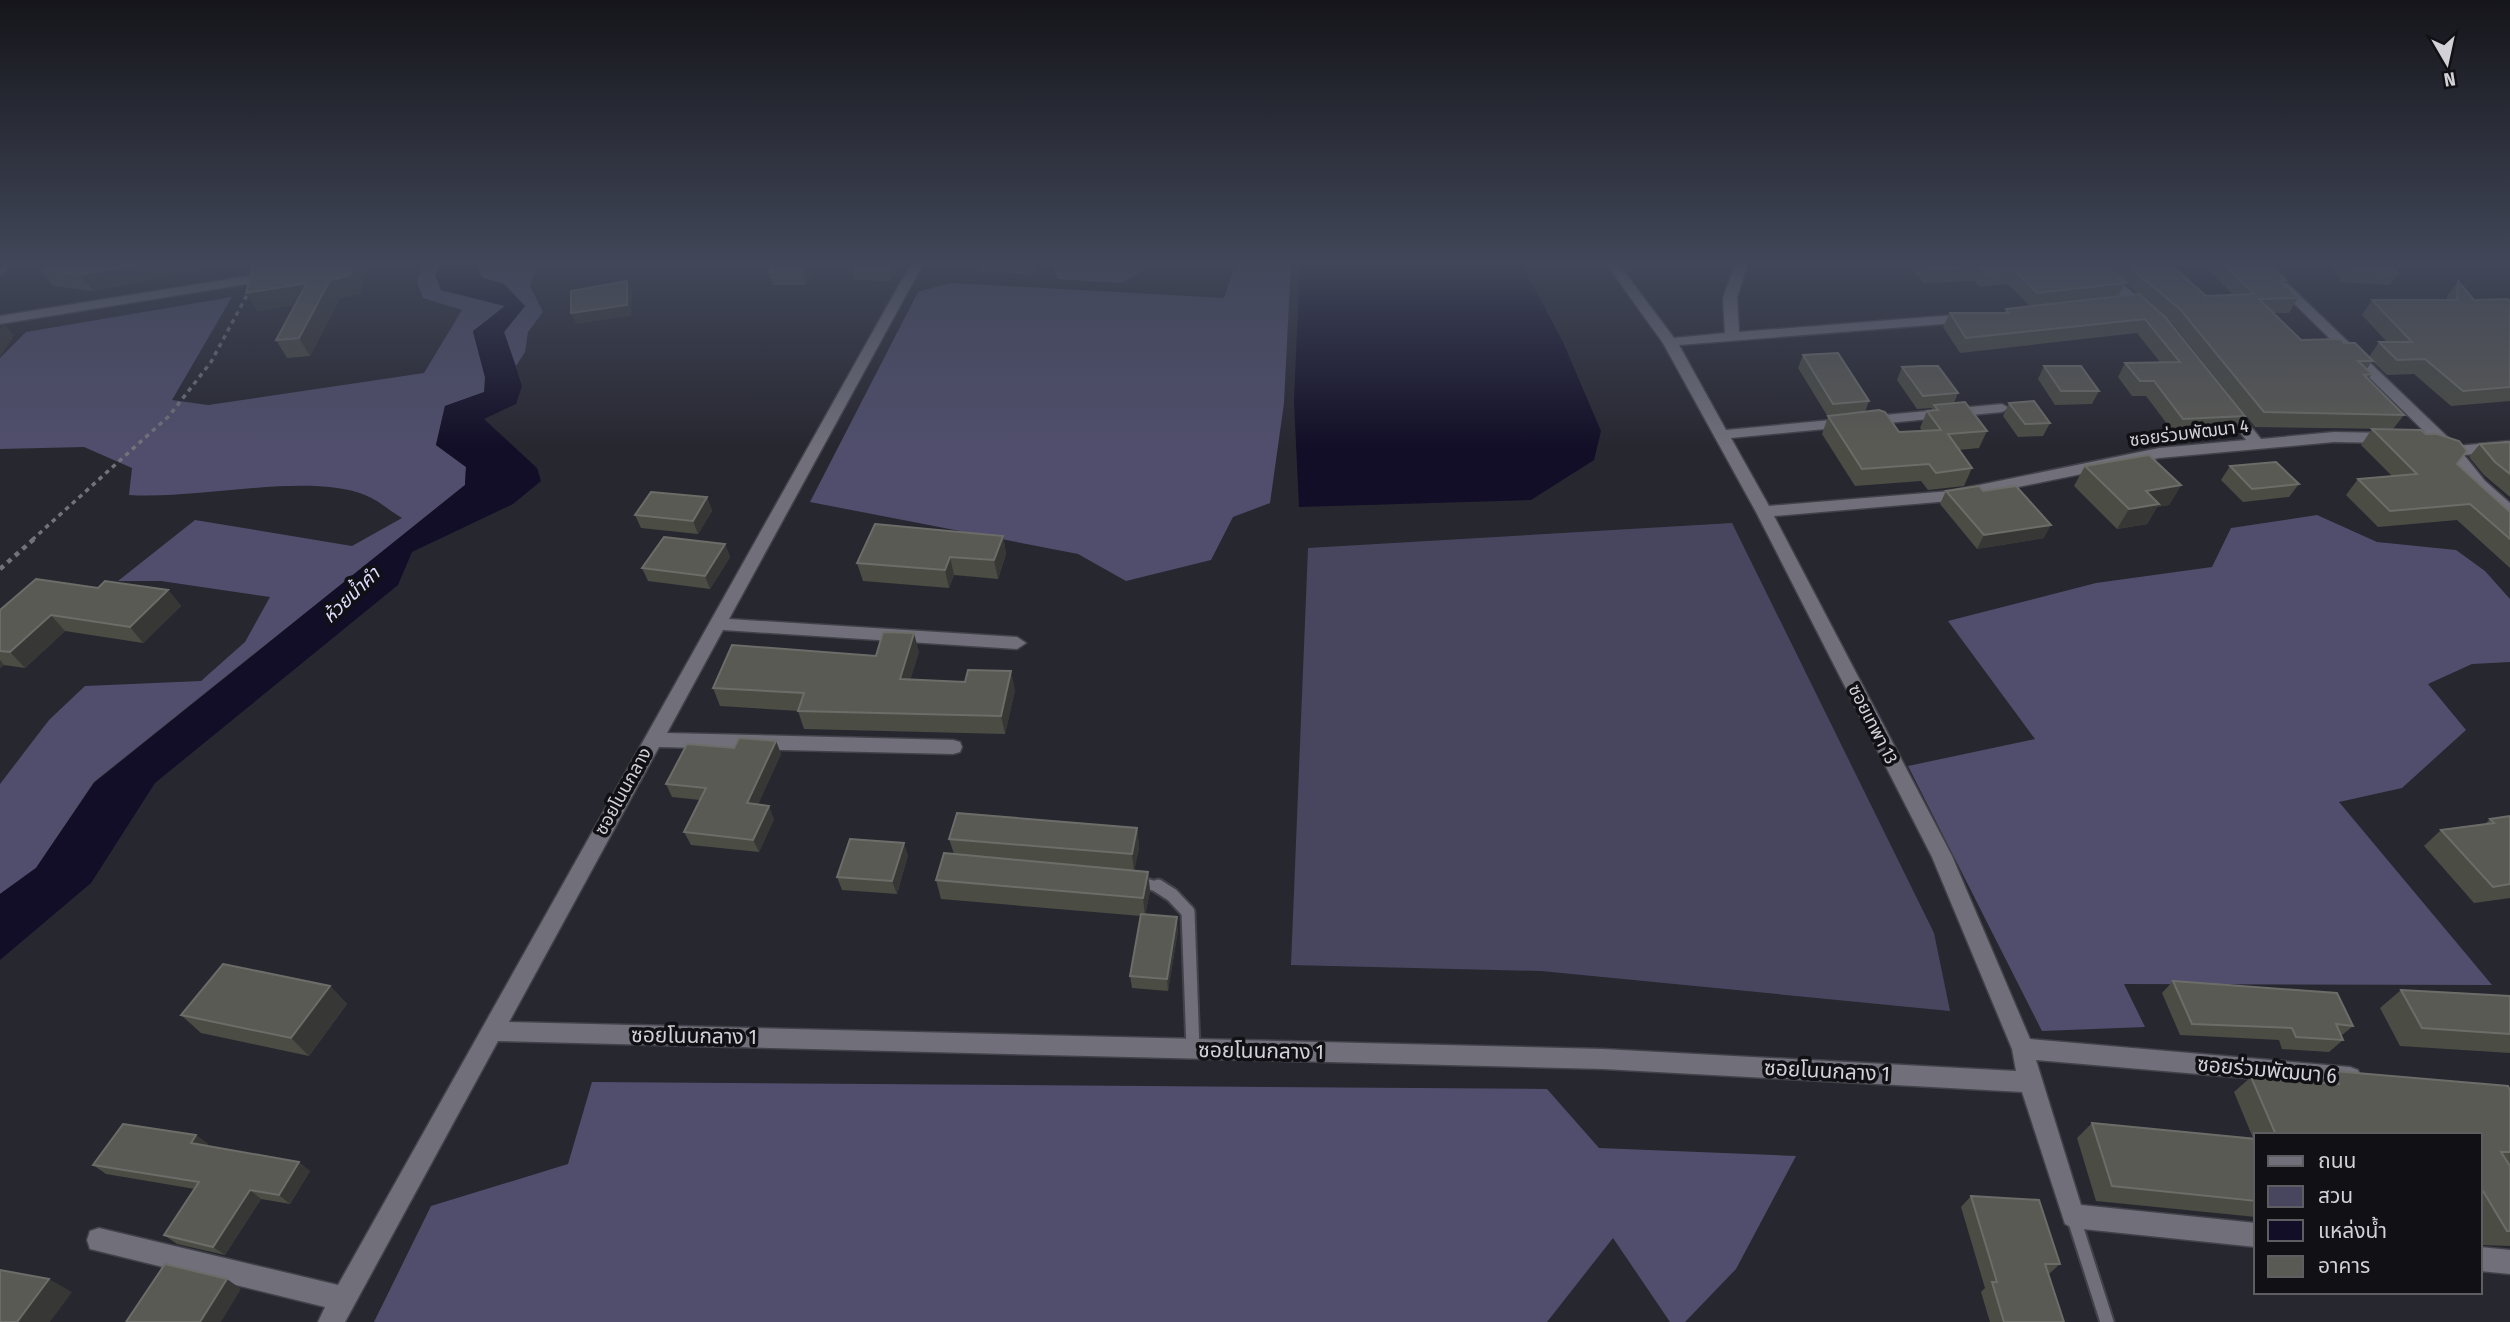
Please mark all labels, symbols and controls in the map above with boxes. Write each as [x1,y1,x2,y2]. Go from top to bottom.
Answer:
north arrow [2412,28,2482,98]
text: N [2442,67,2457,92]
street label: ซอยร่วมพัฒนา 4 [2128,415,2250,451]
water label: ห้วยน้ำคำ [316,560,385,628]
street label: ซอยเทพา 13 [1844,680,1902,768]
street label: ซอยโนนกลาง [590,743,656,839]
street label: ซอยโนนกลาง 1 [631,1022,757,1050]
street label: ซอยโนนกลาง 1 [1198,1037,1324,1065]
street label: ซอยร่วมพัฒนา 6 [2196,1051,2338,1089]
street label: ซอยโนนกลาง 1 [1763,1055,1891,1087]
legend [2254,1133,2482,1294]
text: ถนน [2318,1148,2356,1174]
text: สวน [2318,1183,2353,1209]
text: แหล่งน้ำ [2318,1216,2387,1244]
text: อาคาร [2318,1253,2370,1279]

